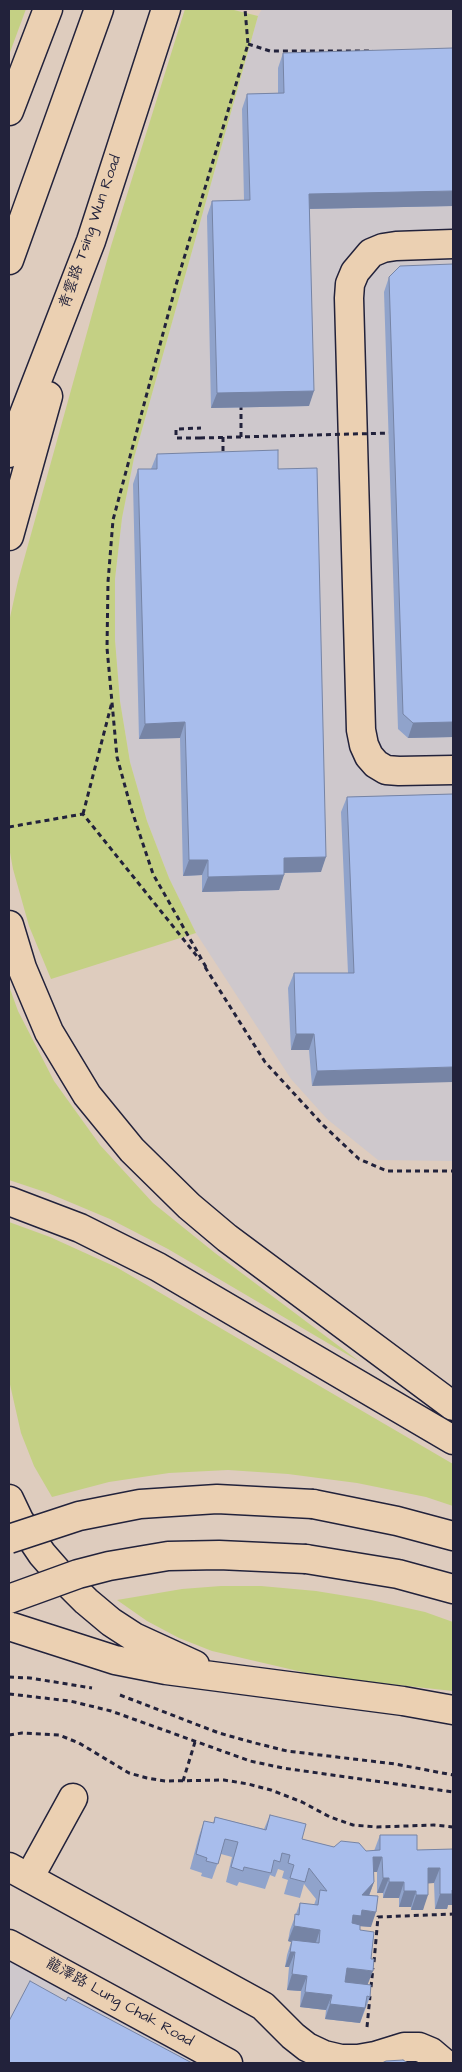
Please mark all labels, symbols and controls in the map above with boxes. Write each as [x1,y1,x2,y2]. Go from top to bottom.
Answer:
street label: 青雲路 Tsing Wun Road [56,153,126,311]
street label: 龍澤路 Lung Chak Road [42,1955,196,2051]

